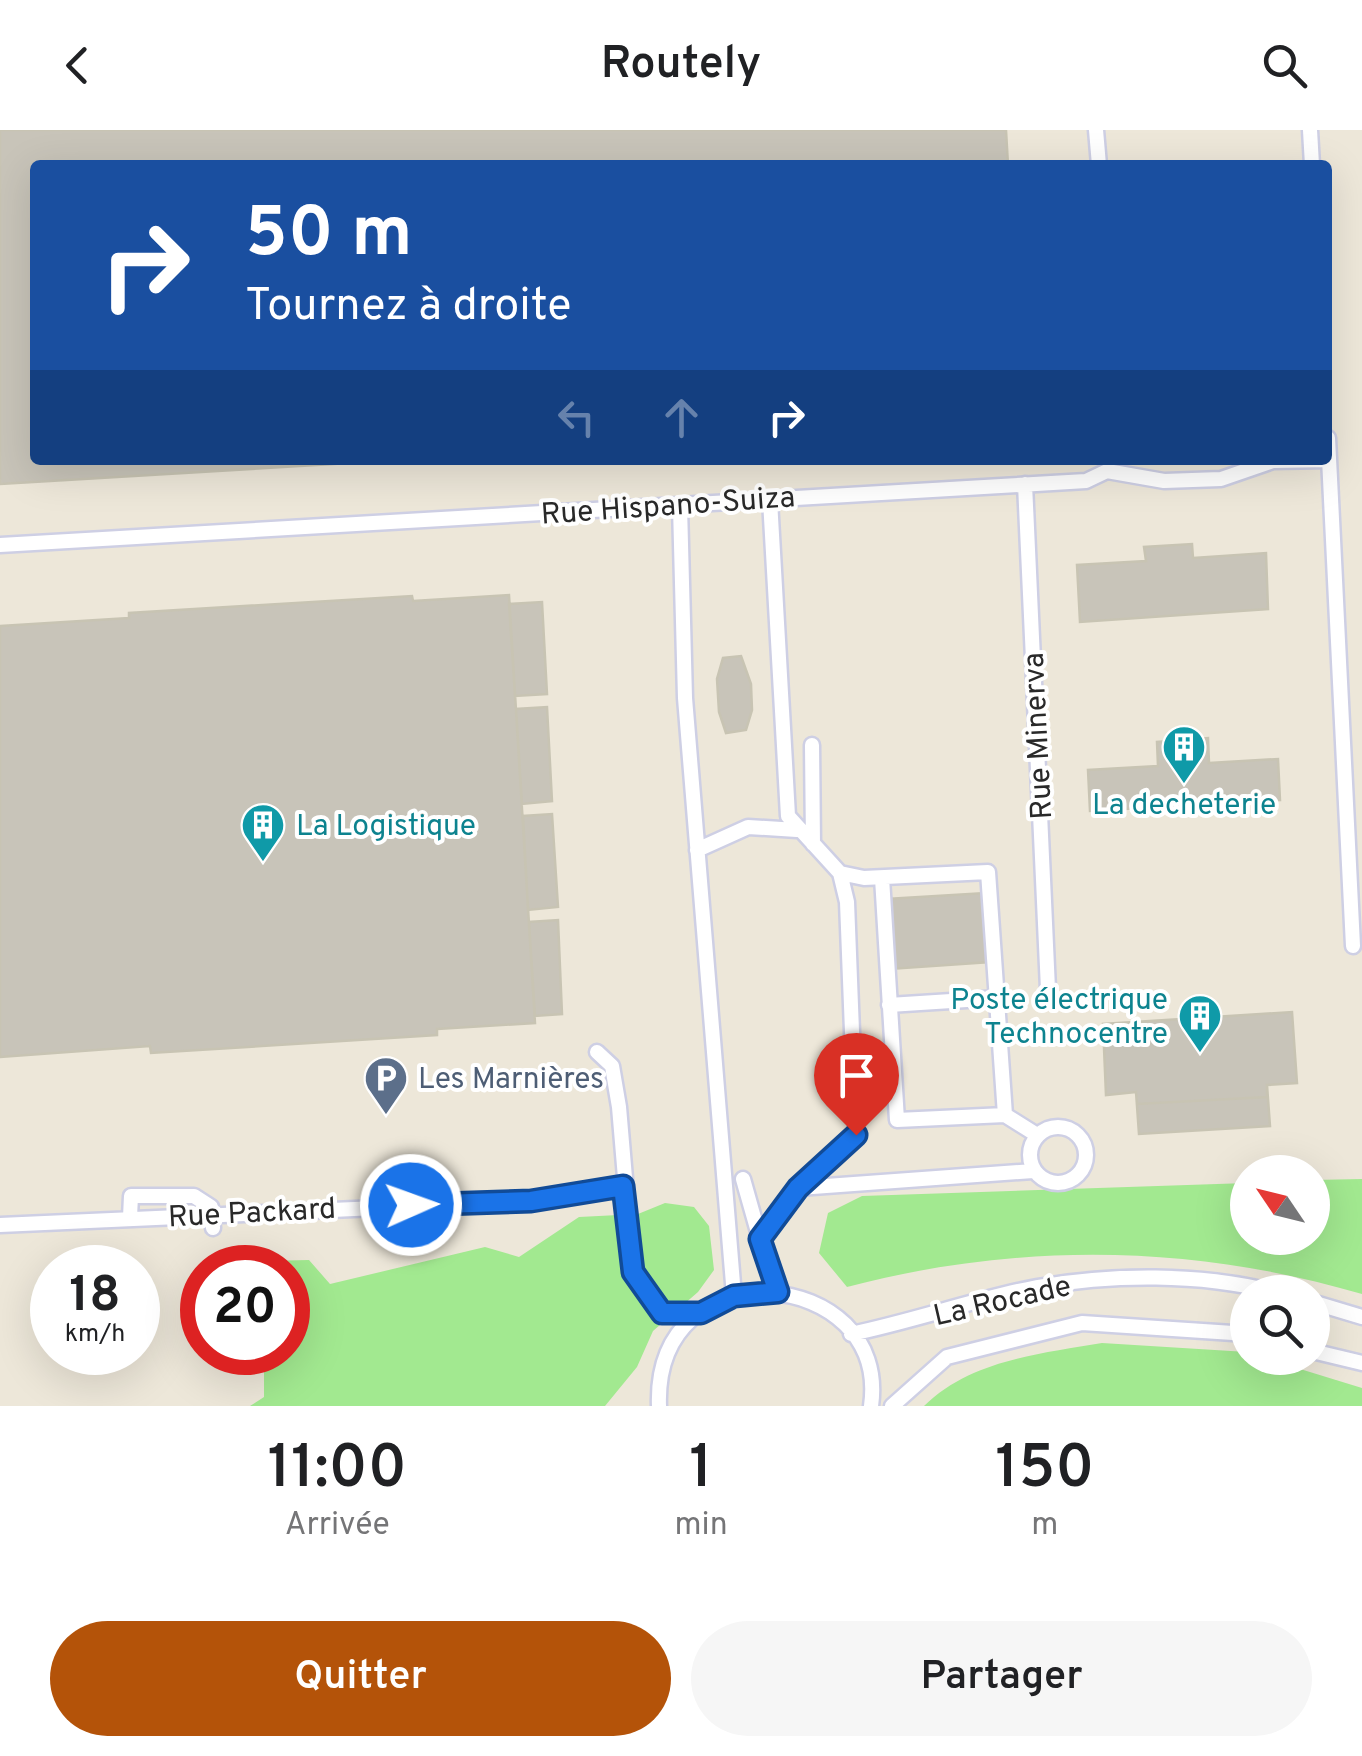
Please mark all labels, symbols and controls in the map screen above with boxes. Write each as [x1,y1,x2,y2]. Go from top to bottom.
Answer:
text: Routely [601,37,761,94]
icon: back [50,38,105,93]
icon: search [1257,38,1312,93]
text: 50 m [245,192,412,281]
icon: right [80,200,210,330]
text: Tournez à droite [245,279,572,336]
icon: left [549,390,604,445]
icon: ahead [654,390,709,445]
icon: right [759,390,814,445]
street label: Rue Hispano-Suiza [540,480,797,535]
street label: Rue Minerva [1017,651,1062,820]
building icon: La decheterie [1161,724,1207,785]
place label: La decheterie [1092,788,1276,825]
building icon: La Logistique [240,802,286,863]
place label: La Logistique [296,809,476,846]
place label: Poste électrique Technocentre [950,983,1168,1054]
building icon: Poste électrique Technocentre [1177,993,1223,1054]
pin [814,1033,899,1136]
icon: arrive [829,1048,884,1103]
parking icon: Les Marnières [363,1055,409,1116]
place label: Les Marnières [418,1062,604,1099]
position arrow [359,1153,463,1257]
north arrow [1230,1155,1330,1255]
map controls [1230,1155,1330,1375]
street label: Rue Packard [167,1192,337,1237]
speed limit sign: 20 [180,1245,310,1375]
text: 18 [69,1266,121,1329]
street label: La Rocade [930,1269,1075,1336]
button: search [1230,1275,1330,1375]
text: km/h [65,1319,125,1351]
text: 11:00 [267,1433,407,1509]
text: 1 [689,1433,713,1509]
text: 150 [995,1433,1094,1509]
text: Arrivée [285,1506,390,1546]
text: min [674,1506,728,1546]
text: m [1031,1506,1058,1546]
button: Quitter [50,1621,671,1736]
button: Partager [691,1621,1312,1736]

